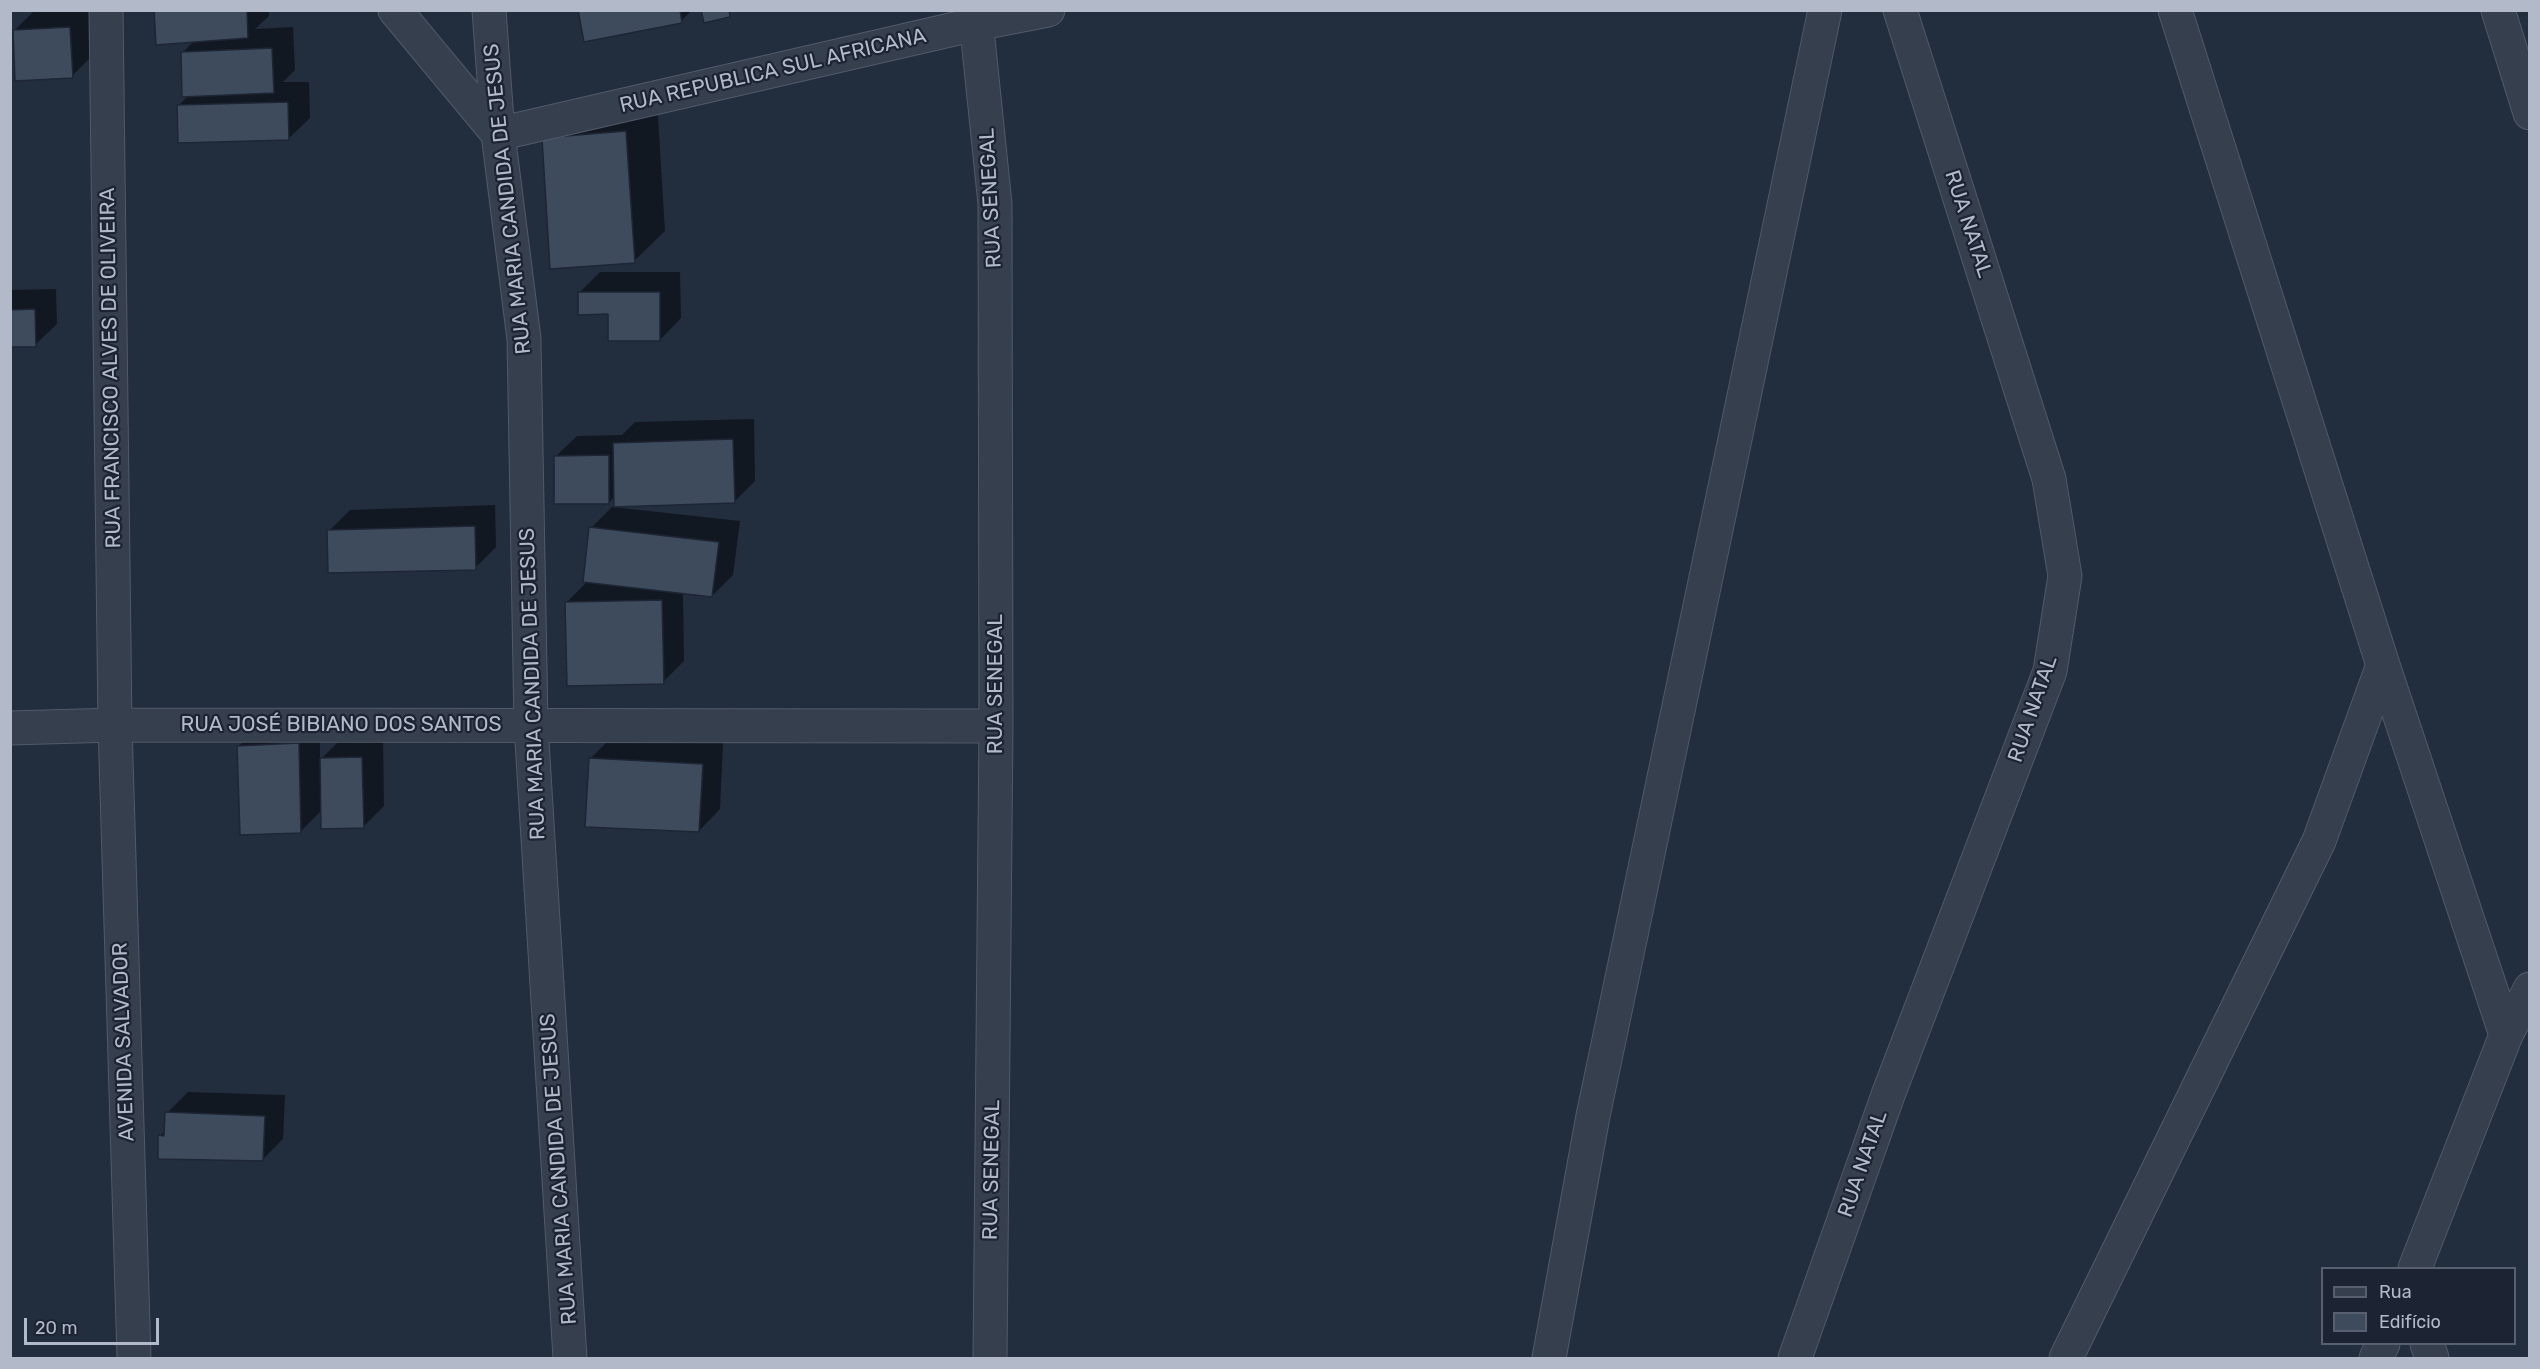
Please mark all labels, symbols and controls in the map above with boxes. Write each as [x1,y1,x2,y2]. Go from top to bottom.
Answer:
street label: RUA REPUBLICA SUL AFRICANA [617,23,929,119]
street label: RUA MARIA CANDIDA DE JESUS [479,42,537,356]
street label: RUA SENEGAL [975,127,1007,269]
street label: RUA NATAL [1939,167,1997,281]
street label: RUA FRANCISCO ALVES DE OLIVEIRA [95,187,127,549]
street label: RUA MARIA CANDIDA DE JESUS [515,528,551,840]
street label: RUA SENEGAL [983,614,1009,754]
street label: RUA NATAL [2003,652,2063,766]
street label: RUA JOSÉ BIBIANO DOS SANTOS [181,712,501,738]
street label: AVENIDA SALVADOR [108,942,140,1142]
street label: RUA MARIA CANDIDA DE JESUS [536,1012,582,1326]
street label: RUA SENEGAL [978,1100,1006,1240]
street label: RUA NATAL [1833,1107,1893,1221]
legend [2321,1267,2516,1345]
text: Rua [2379,1281,2412,1303]
scale bar [27,1306,162,1344]
text: Edifício [2379,1311,2441,1333]
text: 20 m [35,1317,77,1339]

